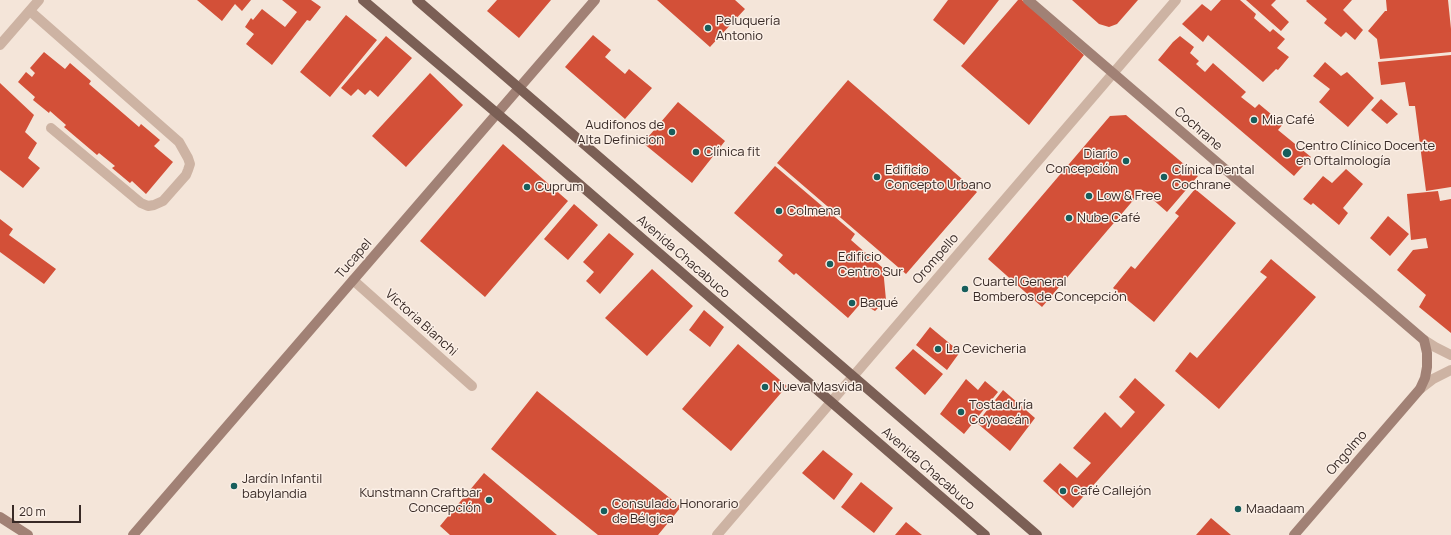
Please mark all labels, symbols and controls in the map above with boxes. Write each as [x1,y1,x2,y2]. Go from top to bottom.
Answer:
place label: Peluquería Antonio [716,13,780,44]
marker: Peluquería Antonio [703,23,713,33]
street label: Cochrane [1171,104,1225,154]
place label: Mia Café [1262,112,1315,128]
marker: Mia Café [1249,115,1259,125]
place label: Audifonos de Alta Definicion [577,117,664,148]
marker: Audifonos de Alta Definicion [667,127,677,137]
place label: Centro Clínico Docente en Oftalmología [1296,138,1435,169]
place label: Clínica fit [704,144,760,160]
place label: Diario Concepción [1046,146,1118,177]
marker: Clínica fit [691,147,701,157]
marker: Centro Clínico Docente en Oftalmología [1281,147,1293,159]
marker: Diario Concepción [1121,156,1131,166]
place label: Edificio Concepto Urbano [885,162,991,193]
place label: Clínica Dental Cochrane [1172,162,1254,193]
marker: Edificio Concepto Urbano [872,172,882,182]
marker: Clínica Dental Cochrane [1159,172,1169,182]
place label: Cuprum [535,179,583,195]
marker: Cuprum [522,182,532,192]
place label: Low & Free [1097,188,1161,204]
marker: Low & Free [1084,191,1094,201]
place label: Colmena [787,203,840,219]
marker: Colmena [774,206,784,216]
place label: Nube Café [1077,210,1140,226]
street label: Avenida Chacabuco [633,212,733,302]
marker: Nube Café [1064,213,1074,223]
street label: Orompello [910,231,962,287]
street label: Tucapel [333,236,375,282]
place label: Edificio Centro Sur [838,249,903,280]
marker: Edificio Centro Sur [825,259,835,269]
place label: Cuartel General Bomberos de Concepción [973,274,1127,305]
marker: Cuartel General Bomberos de Concepción [960,284,970,294]
street label: Victoria Bianchi [382,286,460,360]
place label: Baqué [860,295,898,311]
marker: Baqué [847,298,857,308]
place label: La Cevicheria [946,341,1026,357]
marker: La Cevicheria [933,344,943,354]
place label: Nueva Masvida [773,379,862,395]
marker: Nueva Masvida [760,382,770,392]
place label: Tostaduría Coyoacán [969,397,1033,428]
marker: Tostaduría Coyoacán [956,407,966,417]
street label: Avenida Chacabuco [878,424,978,514]
street label: Ongolmo [1323,427,1371,479]
place label: Jardín Infantil babylandia [242,471,322,502]
marker: Jardín Infantil babylandia [229,481,239,491]
place label: Café Callejón [1071,483,1151,499]
place label: Kunstmann Craftbar Concepción [360,485,481,516]
marker: Café Callejón [1058,486,1068,496]
marker: Kunstmann Craftbar Concepción [484,495,494,505]
place label: Consulado Honorario de Bélgica [612,496,739,527]
scale bar [14,497,83,523]
place label: Maadaam [1246,501,1305,517]
text: 20 m [19,503,46,520]
marker: Maadaam [1233,504,1243,514]
marker: Consulado Honorario de Bélgica [599,506,609,516]

